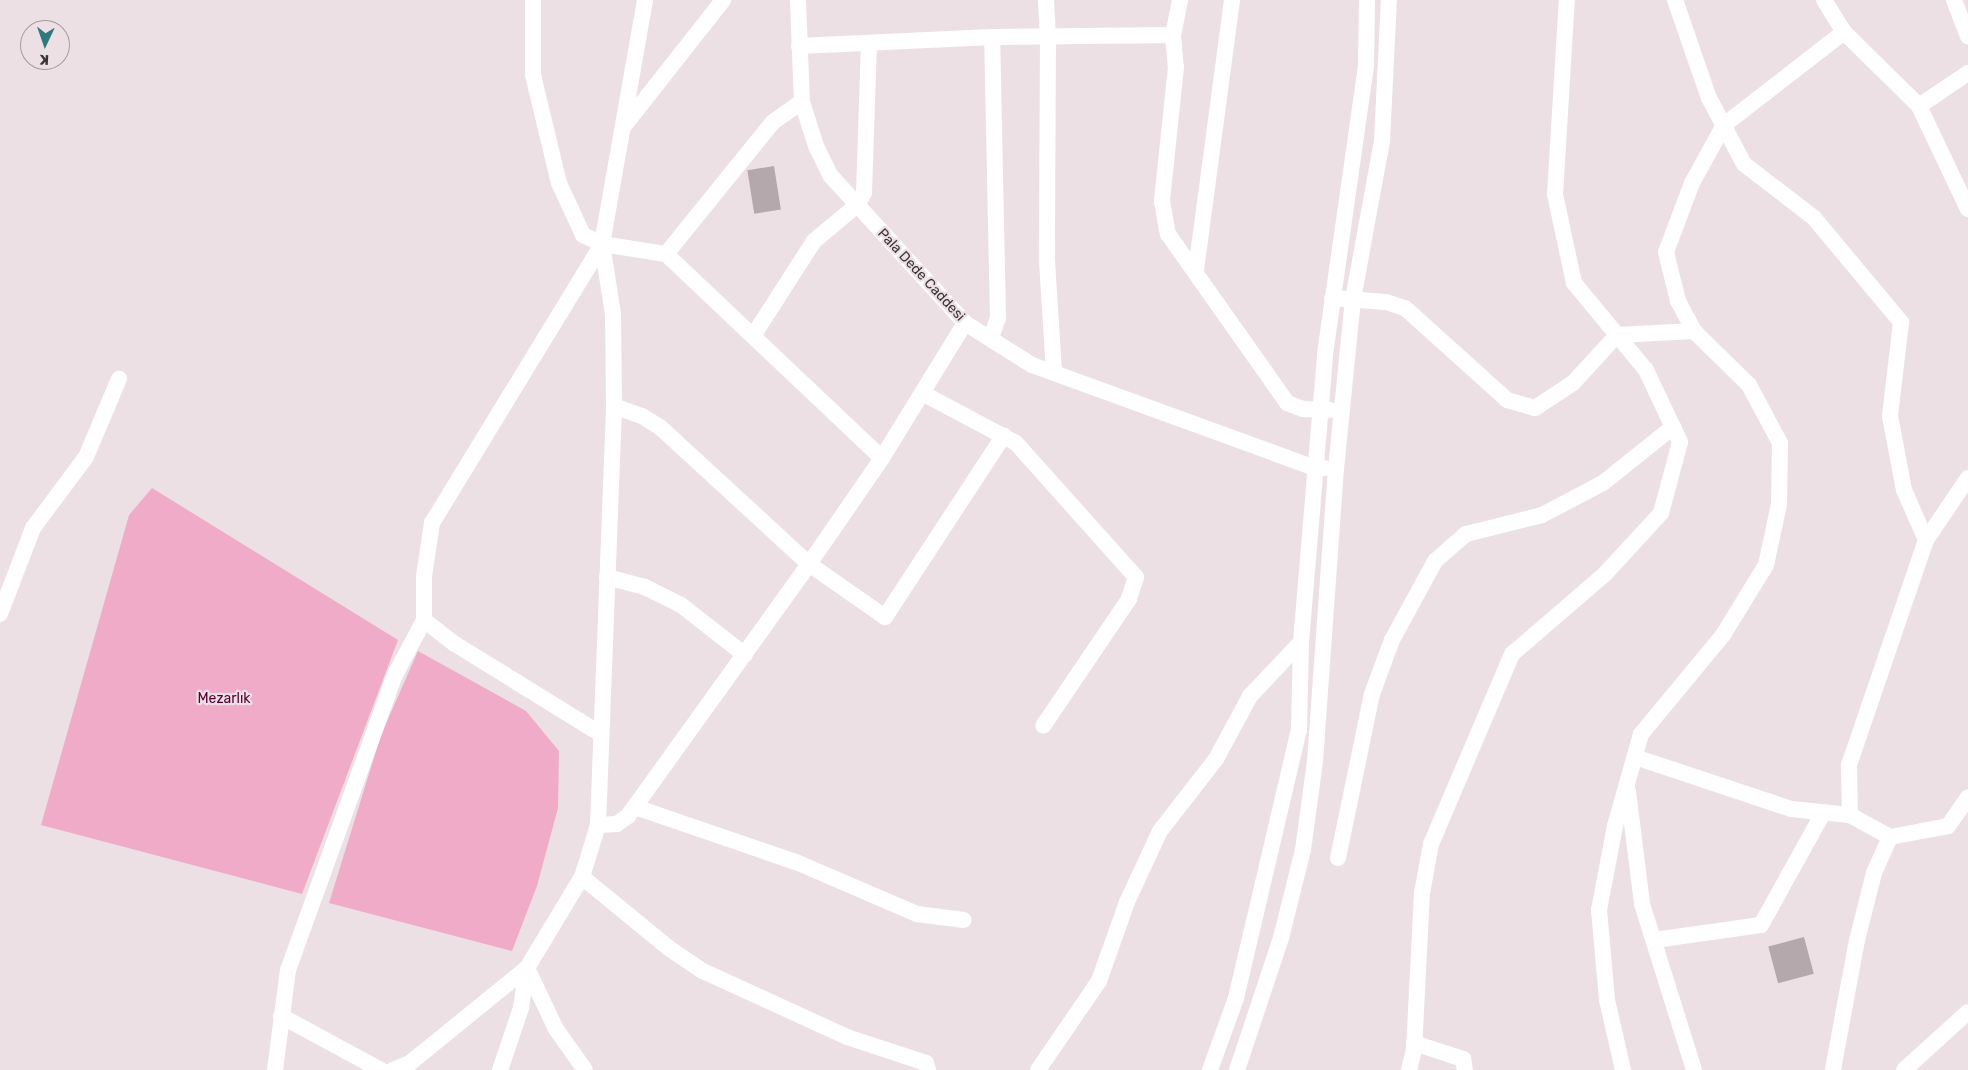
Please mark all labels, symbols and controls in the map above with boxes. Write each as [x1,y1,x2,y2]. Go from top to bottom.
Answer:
north arrow [20,20,70,70]
text: K [39,51,49,68]
street label: Pala Dede Caddesi [874,225,968,325]
park label: Mezarlık [197,691,251,707]

